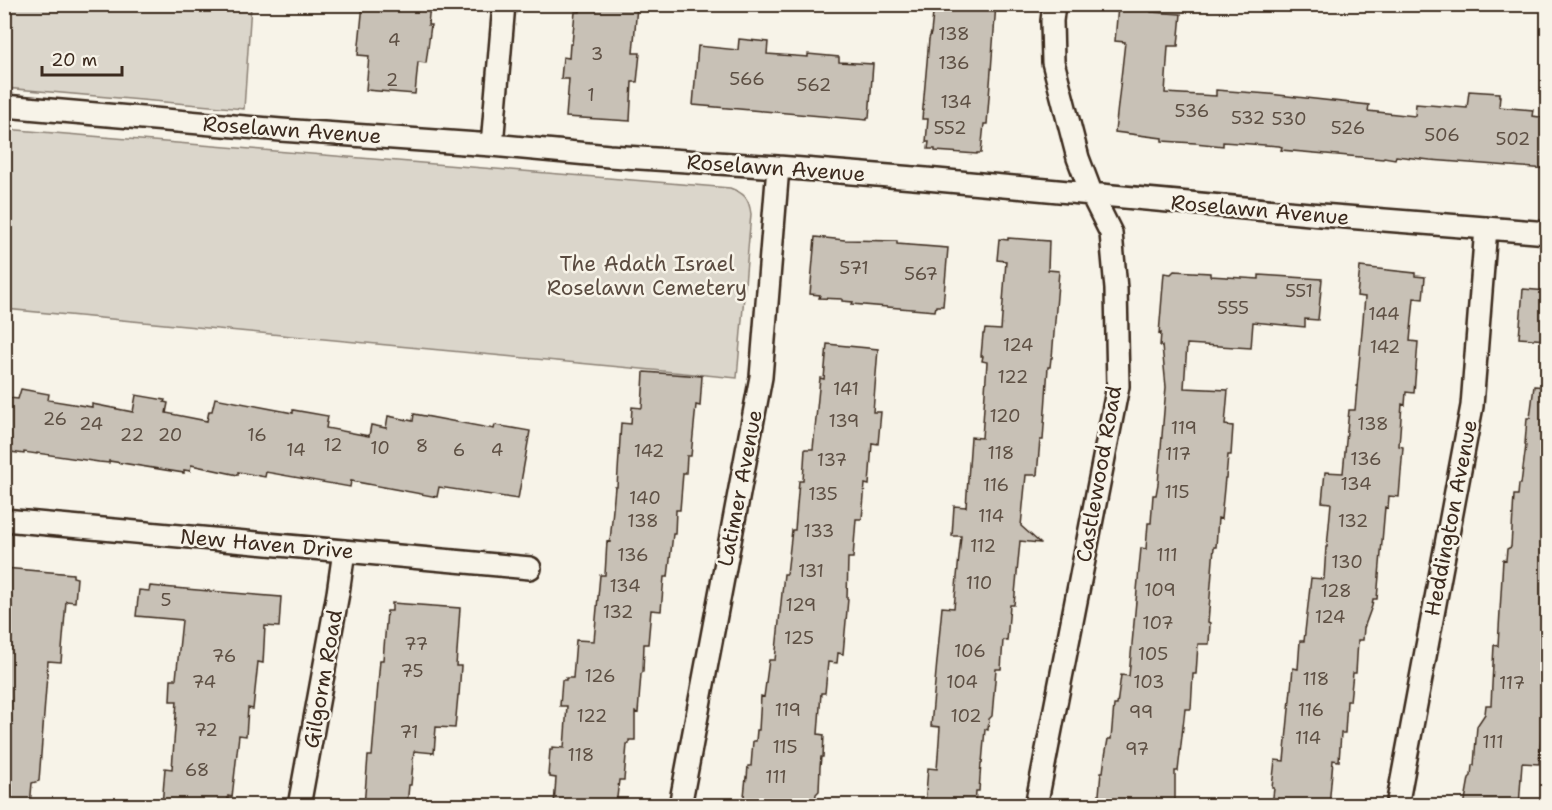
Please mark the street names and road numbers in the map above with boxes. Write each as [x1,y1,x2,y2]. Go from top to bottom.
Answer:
street label: Roselawn Avenue [202,110,382,150]
street label: Roselawn Avenue [686,148,866,188]
street label: Roselawn Avenue [1170,188,1350,232]
street label: Castlewood Road [1070,383,1128,565]
street label: Latimer Avenue [711,407,769,569]
street label: Heddington Avenue [1418,417,1484,619]
street label: New Haven Drive [179,522,355,566]
street label: Gilgorm Road [297,608,349,750]

